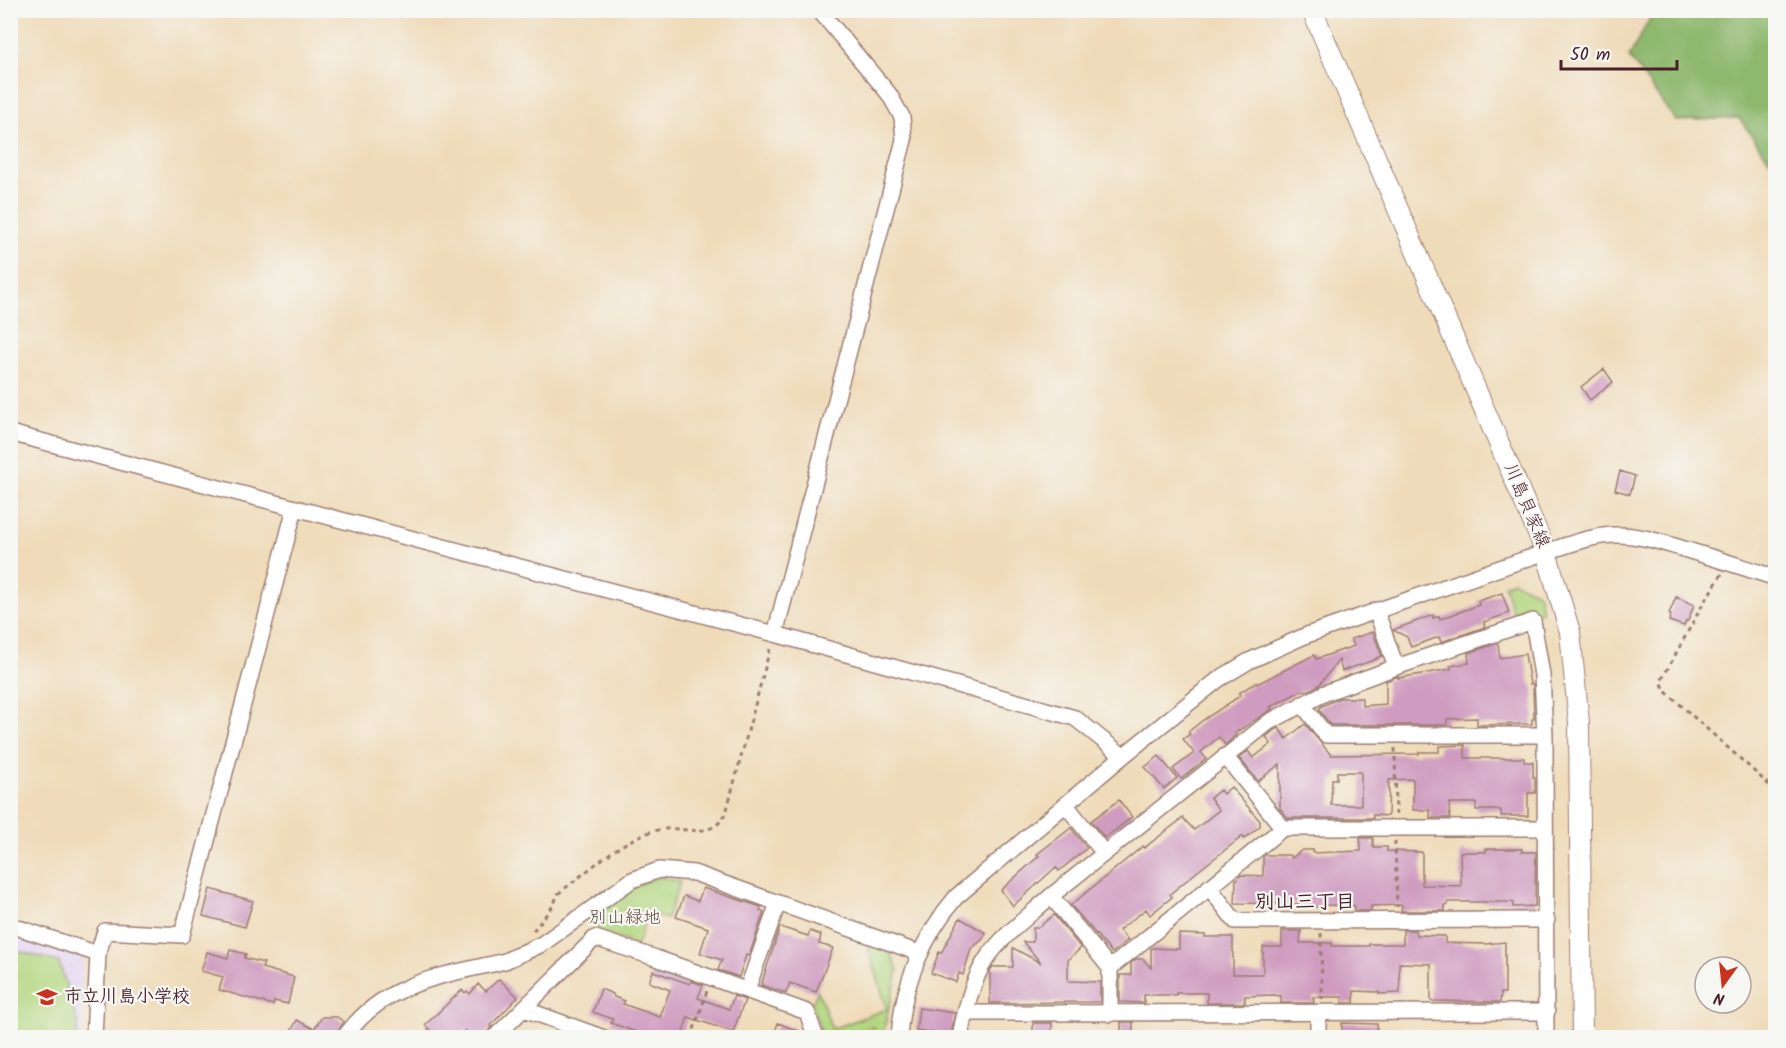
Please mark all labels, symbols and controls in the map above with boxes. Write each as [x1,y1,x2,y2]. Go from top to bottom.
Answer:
scale bar [1561,33,1676,71]
text: 50 m [1570,41,1610,70]
street label: 川島貝家線 [1495,459,1557,553]
district label: 別山三丁目 [1255,887,1355,919]
park label: 別山緑地 [589,904,661,933]
north arrow [1693,955,1753,1015]
place label: 市立川島小学校 [64,983,190,1012]
school or university icon: 市立川島小学校 [35,985,59,1009]
text: N [1711,985,1728,1011]

